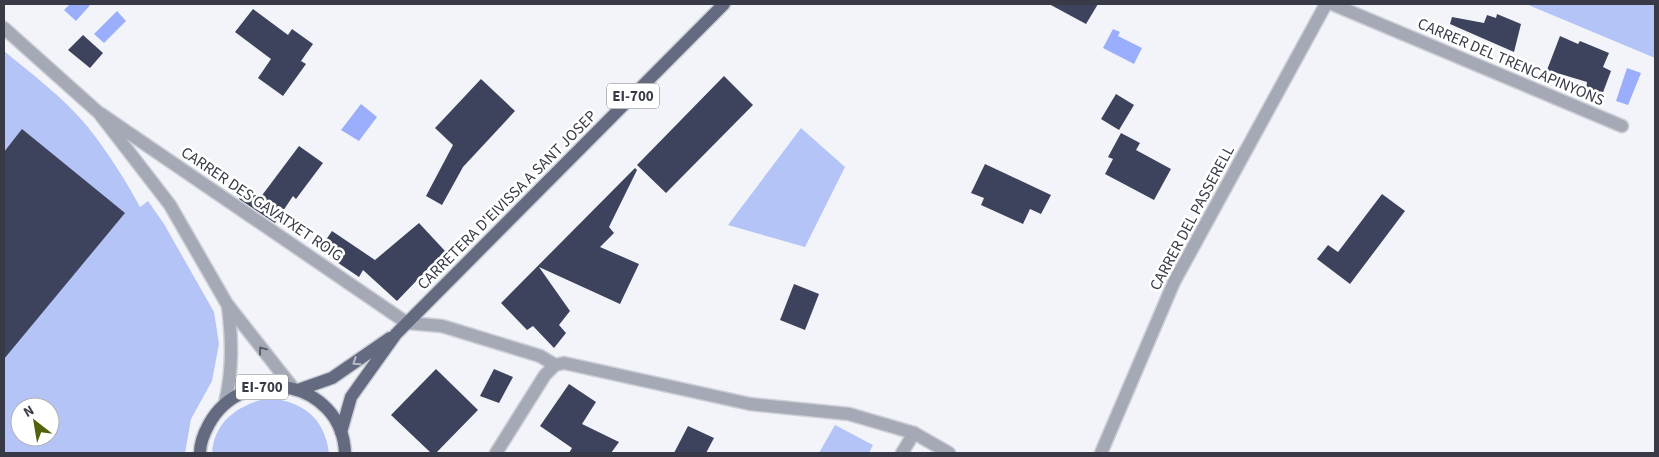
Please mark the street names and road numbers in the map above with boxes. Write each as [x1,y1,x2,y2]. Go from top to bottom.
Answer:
street label: CARRER DEL TRENCAPINYONS [1414,13,1608,111]
road number: EI-700 [607,84,659,108]
street label: CARRETERA D'EIVISSA A SANT JOSEP [412,105,602,295]
street label: CARRER DES GAVATXET ROIG [177,141,347,267]
street label: CARRER DEL PASSERELL [1144,141,1240,294]
road number: EI-700 [236,374,288,400]

